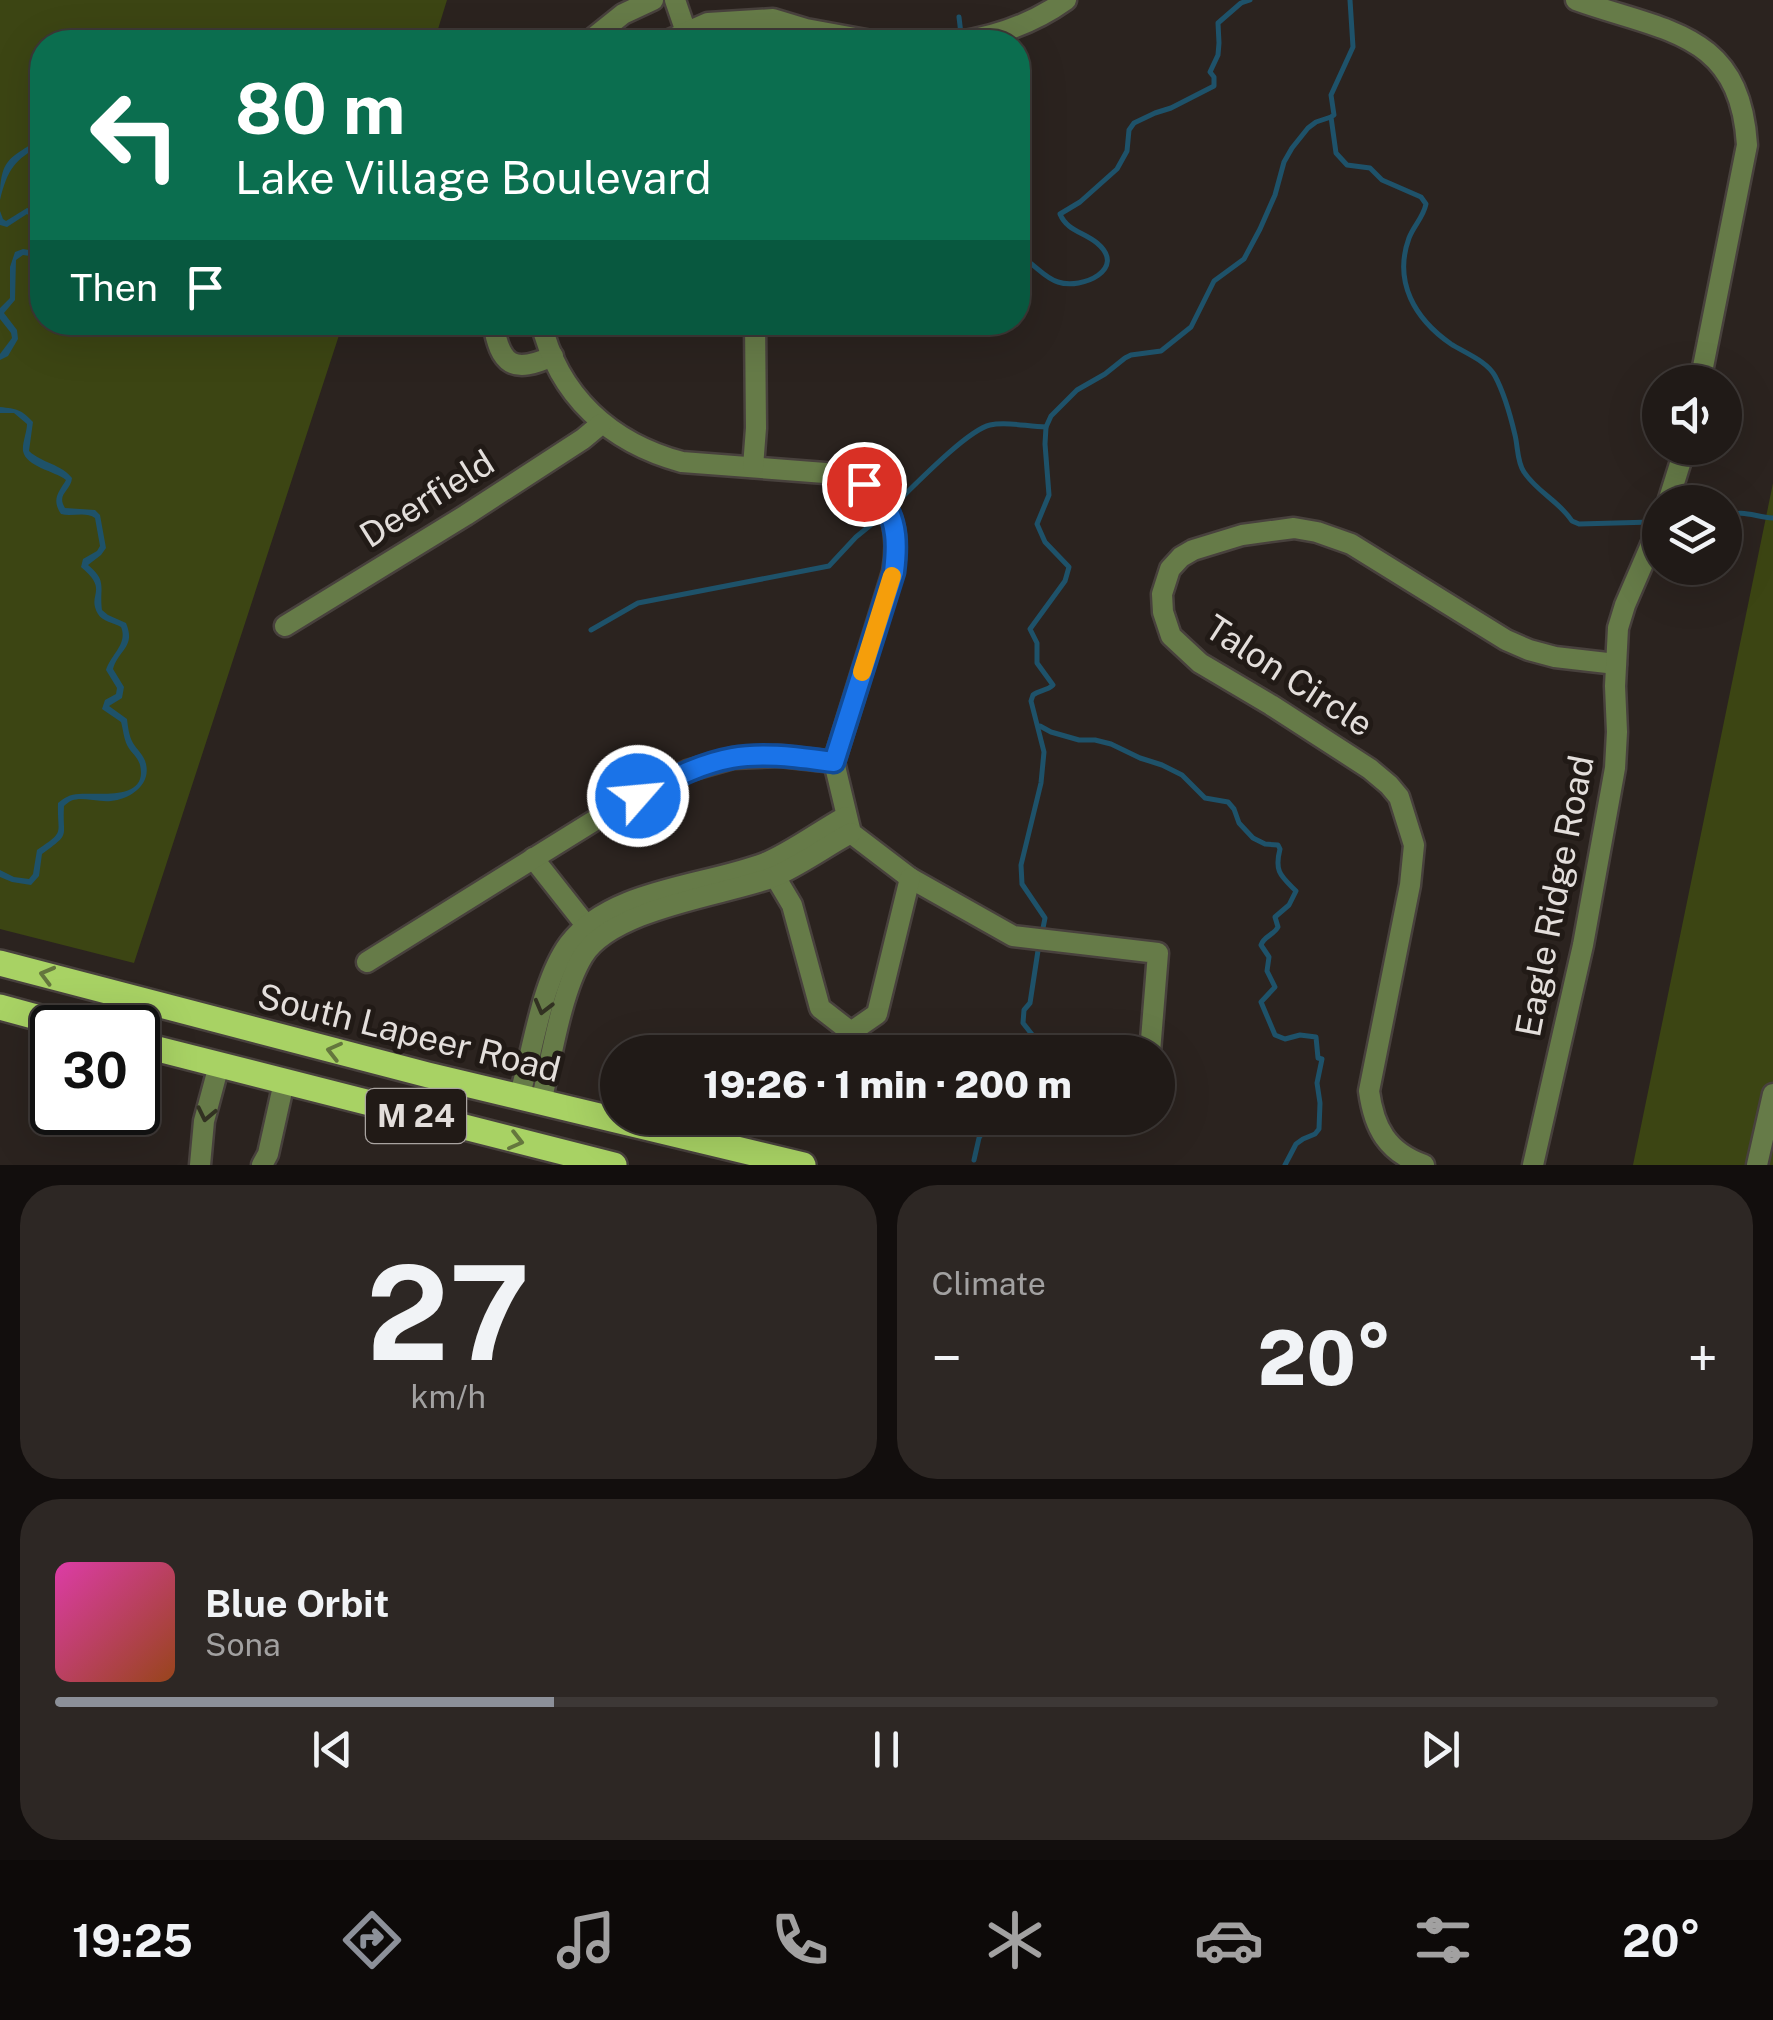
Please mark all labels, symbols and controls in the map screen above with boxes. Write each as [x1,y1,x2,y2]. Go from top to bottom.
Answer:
text: 80 m [235,67,405,150]
icon: left [70,70,200,200]
text: Lake Village Boulevard [235,151,712,204]
icon: arrive [178,260,233,315]
text: Then [70,265,158,310]
map controls [1642,365,1742,585]
button: sound [1642,365,1742,465]
street label: Deerfield [352,441,501,556]
pin [822,442,907,527]
icon: arrive [837,457,892,512]
button: layers [1642,485,1742,585]
street label: Talon Circle [1198,606,1381,745]
position arrow [586,744,690,848]
street label: Eagle Ridge Road [1507,752,1602,1040]
one-way arrow [39,966,56,987]
street label: South Lapeer Road [254,975,565,1090]
one-way arrow [534,998,555,1015]
speed limit sign: 30 [30,1005,160,1135]
one-way arrow [326,1041,343,1062]
text: 19:26 · 1 min · 200 m [703,1062,1072,1107]
road number: M 24 [366,1089,466,1143]
one-way arrow [197,1106,218,1123]
one-way arrow [507,1130,524,1151]
text: 27 [366,1237,530,1389]
text: Climate [932,1265,1046,1302]
text: 20° [1258,1314,1392,1402]
text: − [932,1326,962,1390]
text: + [1687,1326,1718,1390]
text: km/h [411,1378,486,1415]
text: Blue Orbit [205,1581,389,1626]
text: Sona [205,1626,281,1663]
icon: previous [305,1722,360,1777]
icon: pause [859,1722,914,1777]
icon: next [1413,1722,1468,1777]
icon: directions [337,1905,407,1975]
icon: music [551,1905,621,1975]
icon: phone [765,1905,835,1975]
icon: climate [980,1905,1050,1975]
icon: car [1194,1905,1264,1975]
icon: filters [1408,1905,1478,1975]
text: 19:25 [72,1914,193,1967]
text: 20° [1622,1914,1701,1967]

